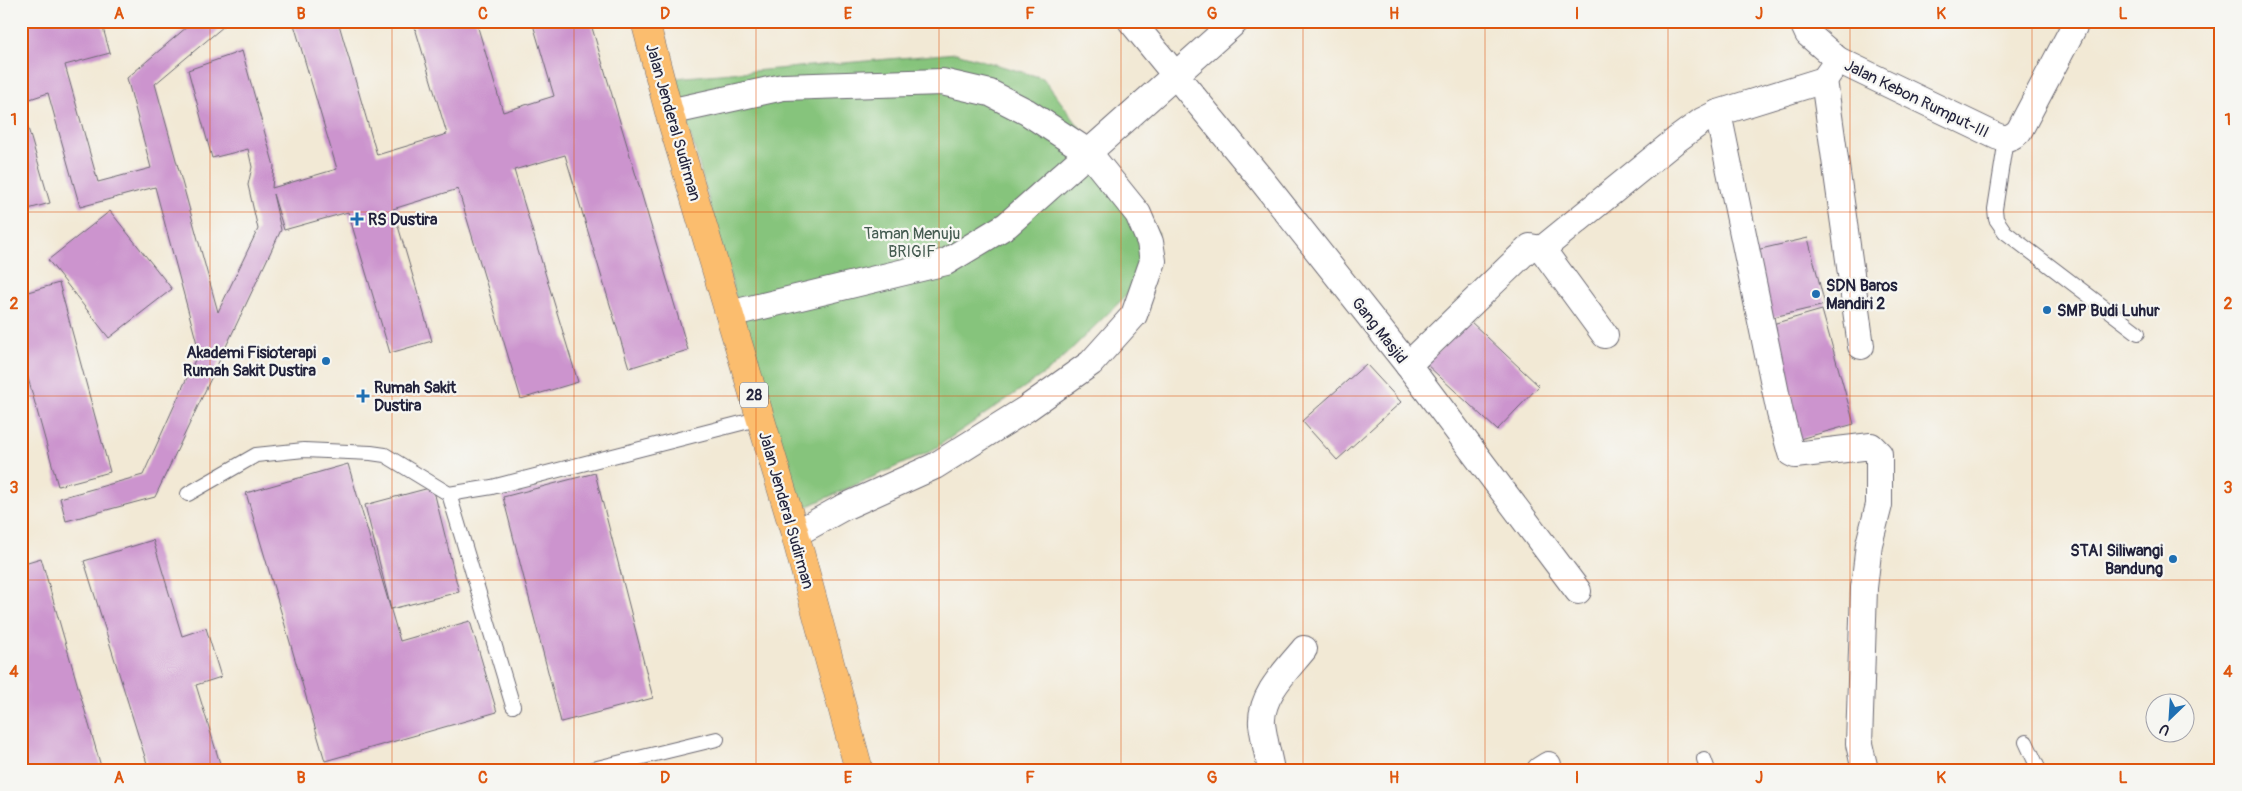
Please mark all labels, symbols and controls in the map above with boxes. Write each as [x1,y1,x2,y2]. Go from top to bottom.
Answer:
text: A [114,4,125,24]
text: B [296,4,306,24]
text: C [478,4,488,24]
text: D [660,4,670,24]
text: E [844,4,853,24]
text: F [1025,4,1035,24]
text: G [1207,4,1218,24]
text: H [1389,4,1399,24]
text: I [1575,4,1579,24]
text: J [1755,4,1763,24]
text: K [1936,4,1946,24]
text: L [2118,4,2128,24]
street label: Jalan Jenderal Sudirman [641,41,705,203]
street label: Jalan Kebon Rumput-III [1841,55,1992,143]
text: 1 [11,110,17,130]
text: 1 [2225,110,2231,130]
place label: RS Dustira [368,210,438,230]
marker: RS Dustira [350,212,364,226]
park label: Taman Menuju BRIGIF [864,224,960,262]
place label: SDN Baros Mandiri 2 [1826,276,1898,314]
marker: SDN Baros Mandiri 2 [1810,288,1822,300]
street label: Gang Masjid [1347,293,1411,368]
text: 2 [10,294,19,314]
text: 2 [2224,294,2233,314]
place label: SMP Budi Luhur [2057,301,2160,321]
marker: SMP Budi Luhur [2041,304,2053,316]
place label: Akademi Fisioterapi Rumah Sakit Dustira [183,343,317,381]
marker: Akademi Fisioterapi Rumah Sakit Dustira [320,355,332,367]
place label: Rumah Sakit Dustira [374,378,457,416]
road number: 28 [740,382,768,408]
marker: Rumah Sakit Dustira [356,389,370,403]
street label: Jalan Jenderal Sudirman [754,429,818,591]
text: 3 [10,478,19,498]
text: 3 [2224,478,2233,498]
place label: STAI Siliwangi Bandung [2070,541,2163,579]
marker: STAI Siliwangi Bandung [2167,553,2179,565]
text: 4 [9,662,19,682]
text: 4 [2223,662,2233,682]
north arrow [2144,694,2194,744]
text: U [2157,720,2173,739]
text: A [114,768,125,788]
text: B [296,768,306,788]
text: C [478,768,488,788]
text: D [660,768,670,788]
text: E [844,768,853,788]
text: F [1025,768,1035,788]
text: G [1207,768,1218,788]
text: H [1389,768,1399,788]
text: I [1575,768,1579,788]
text: J [1755,768,1763,788]
text: K [1936,768,1946,788]
text: L [2118,768,2128,788]

